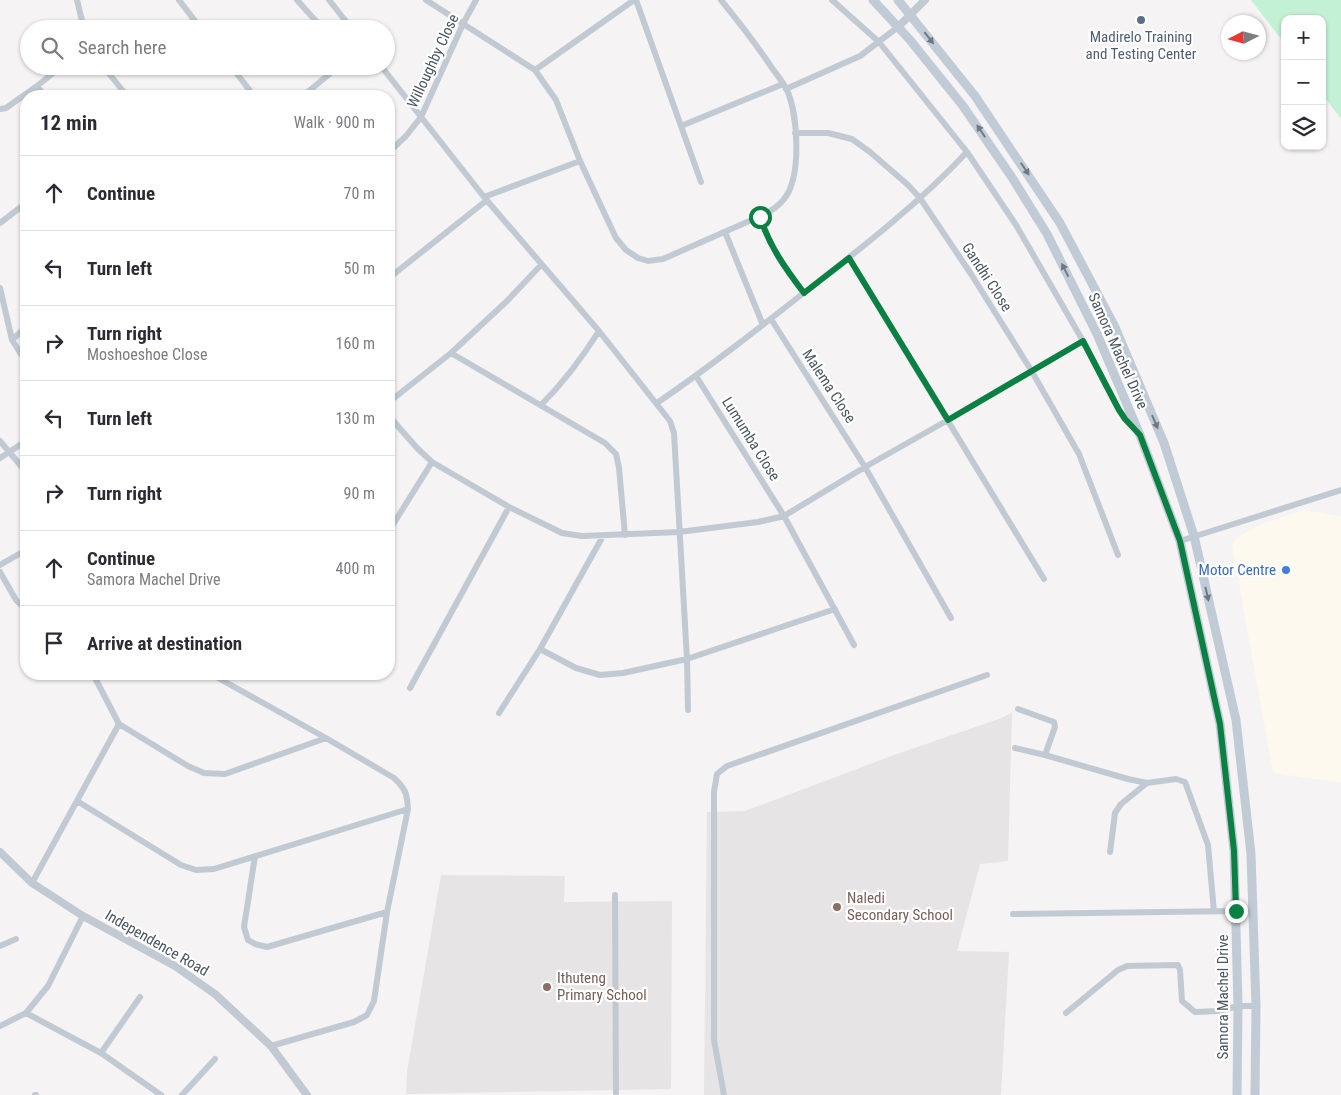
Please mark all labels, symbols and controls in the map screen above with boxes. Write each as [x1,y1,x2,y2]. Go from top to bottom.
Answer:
street label: Willoughby Close [403,11,463,111]
marker: Madirelo Training and Testing Center [1135,14,1147,26]
north arrow [1221,15,1266,60]
map controls [1281,15,1326,150]
button: + [1281,15,1326,60]
search box [20,20,395,75]
place label: Madirelo Training and Testing Center [1086,28,1197,63]
one-way arrow [924,31,935,44]
icon: search [38,34,66,62]
text: Search here [78,36,166,59]
button: − [1281,60,1326,105]
button: layers [1281,105,1326,150]
text: 12 min [40,111,97,135]
text: Walk · 900 m [294,113,375,132]
one-way arrow [976,125,986,138]
one-way arrow [1020,162,1030,176]
icon: ahead [40,179,68,207]
text: Continue [87,182,155,205]
text: 70 m [343,184,375,203]
route start [749,206,772,229]
street label: Gandhi Close [958,239,1016,315]
icon: left [40,254,68,282]
text: Turn left [87,257,152,280]
text: 50 m [343,259,375,278]
one-way arrow [1061,263,1069,277]
street label: Samora Machel Drive [1084,290,1152,412]
text: Turn right [87,322,162,345]
icon: right [40,329,68,357]
text: 160 m [336,334,375,353]
text: Moshoeshoe Close [87,345,207,364]
street label: Malema Close [799,346,859,426]
street label: Lumumba Close [718,394,784,484]
icon: left [40,404,68,432]
text: Turn left [87,407,152,430]
text: 130 m [336,409,375,428]
one-way arrow [1152,415,1160,429]
icon: right [40,479,68,507]
text: Turn right [87,482,162,505]
text: 90 m [343,484,375,503]
text: Continue [87,547,155,570]
icon: ahead [40,554,68,582]
text: 400 m [336,559,375,578]
place label: Motor Centre [1199,561,1276,579]
marker: Motor Centre [1280,564,1292,576]
text: Samora Machel Drive [87,570,221,589]
one-way arrow [1203,586,1211,601]
icon: arrive [40,629,68,657]
text: Arrive at destination [87,632,242,655]
place label: Naledi Secondary School [847,889,953,924]
route end [1225,900,1248,923]
marker: Naledi Secondary School [831,901,843,913]
street label: Independence Road [102,906,212,980]
street label: Samora Machel Drive [1214,934,1232,1060]
place label: Ithuteng Primary School [557,969,647,1004]
marker: Ithuteng Primary School [541,981,553,993]

